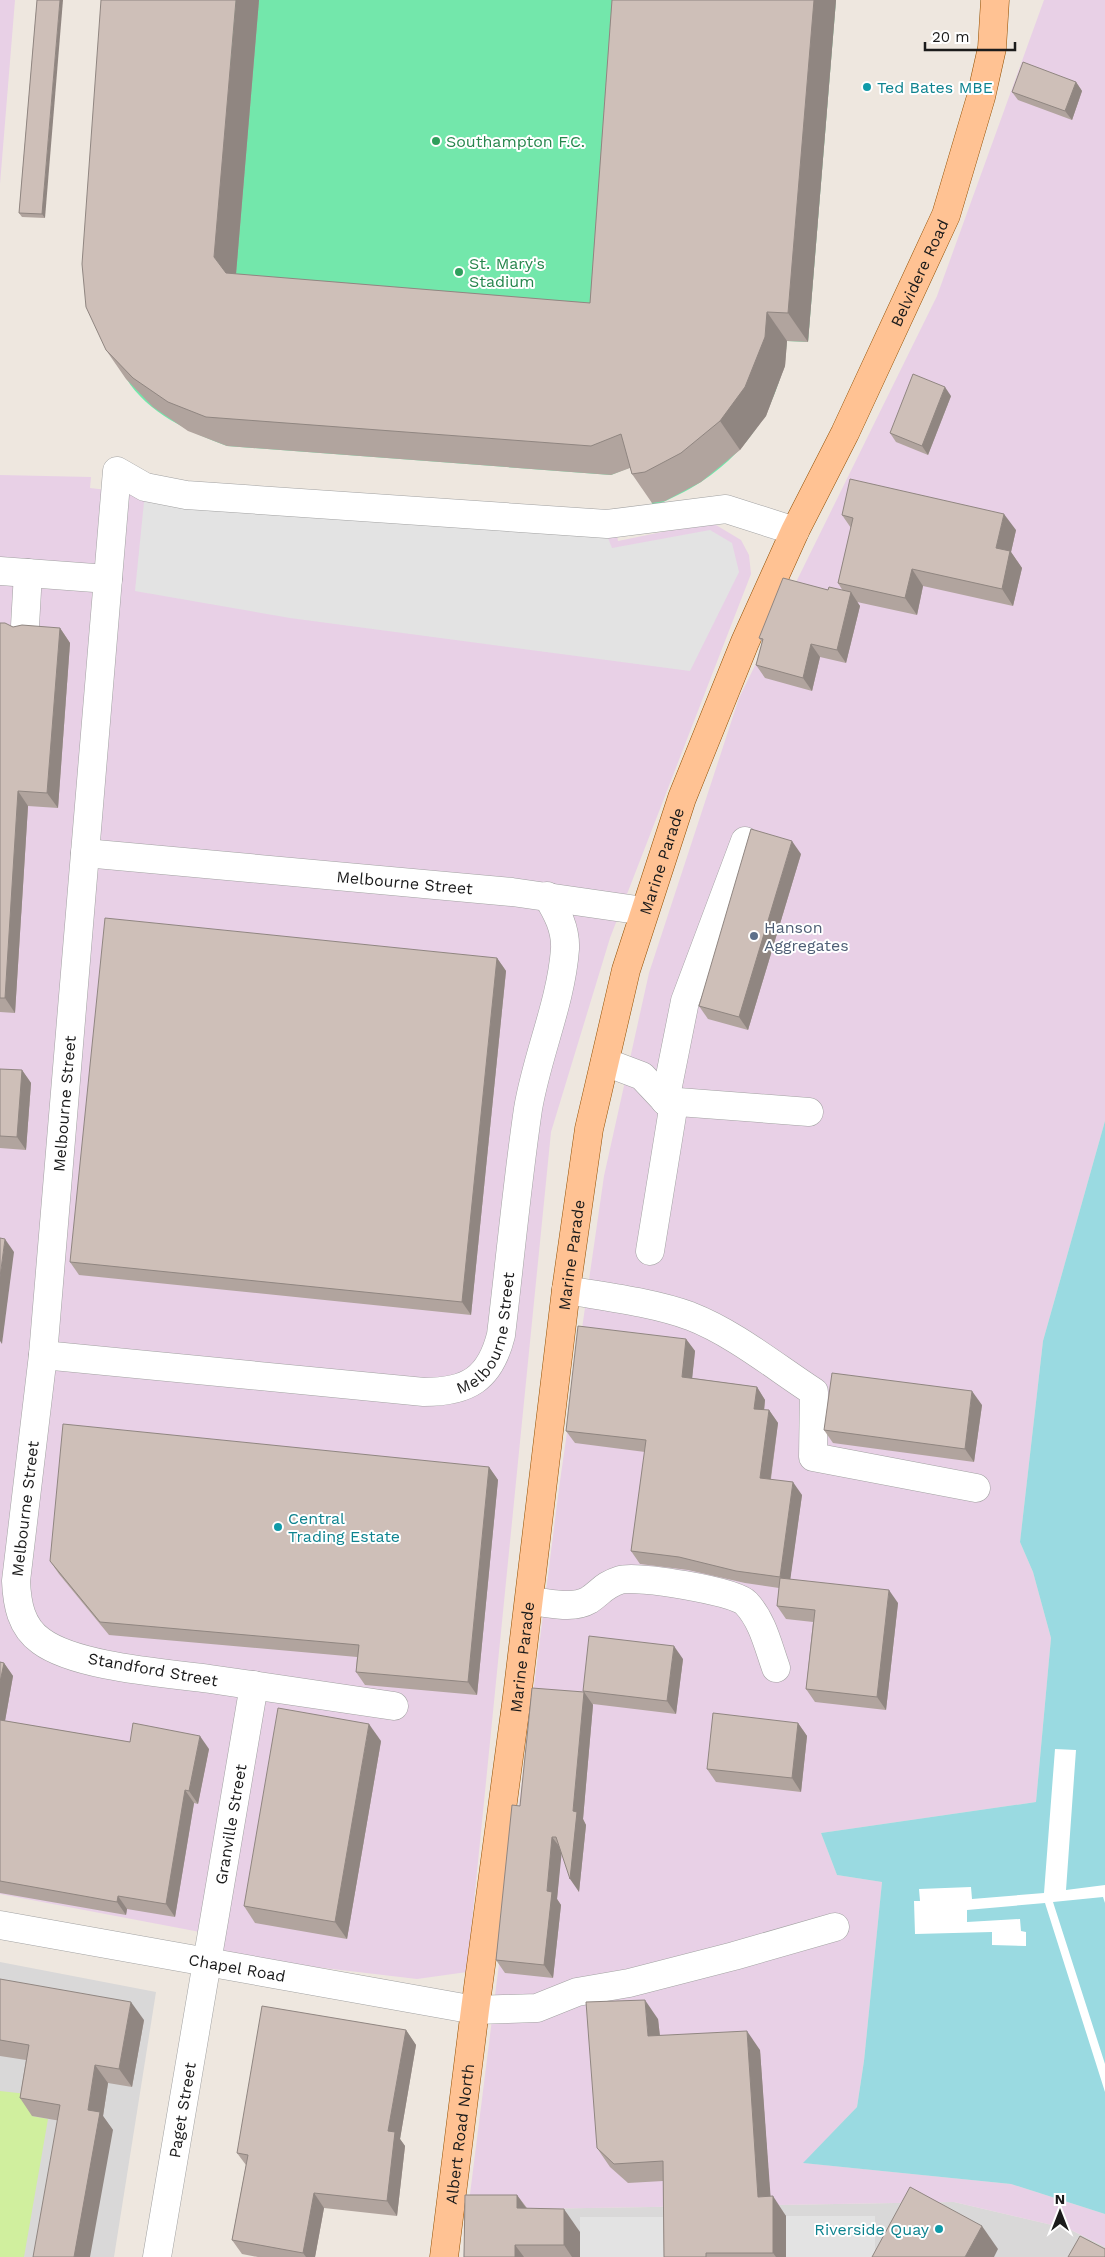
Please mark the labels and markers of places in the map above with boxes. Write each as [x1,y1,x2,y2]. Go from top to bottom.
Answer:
place label: Ted Bates MBE [877,78,993,97]
marker: Ted Bates MBE [861,81,873,93]
place label: Southampton F.C. [446,132,585,151]
marker: Southampton F.C. [430,135,442,147]
place label: St. Mary's Stadium [469,254,545,291]
marker: St. Mary's Stadium [453,266,465,278]
place label: Hanson Aggregates [764,918,849,955]
marker: Hanson Aggregates [748,930,760,942]
place label: Central Trading Estate [288,1509,400,1546]
marker: Central Trading Estate [272,1521,284,1533]
place label: Riverside Quay [814,2220,930,2239]
marker: Riverside Quay [933,2223,945,2235]

